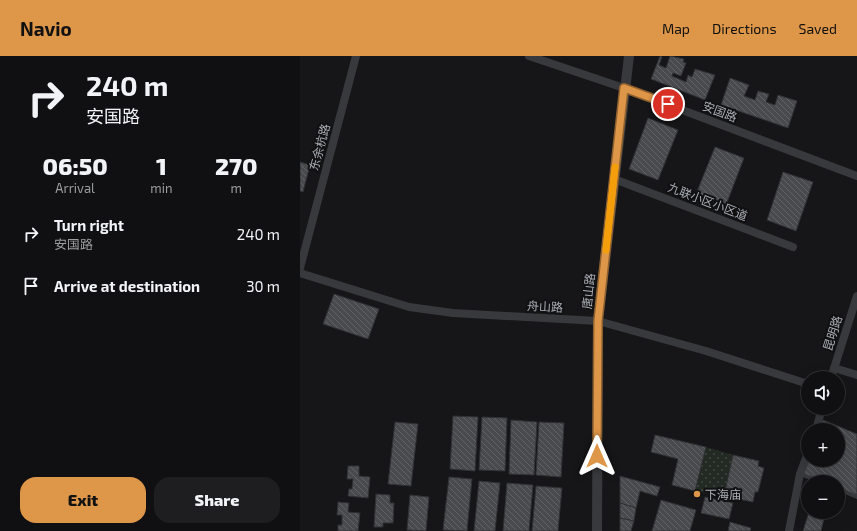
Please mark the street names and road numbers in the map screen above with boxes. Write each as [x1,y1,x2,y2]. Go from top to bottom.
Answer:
street label: 安国路 [701,98,739,124]
street label: 东余杭路 [306,122,332,172]
street label: 九联小区小区道 [666,179,750,223]
street label: 唐山路 [579,272,597,310]
street label: 舟山路 [527,298,563,314]
street label: 昆明路 [820,314,844,352]

